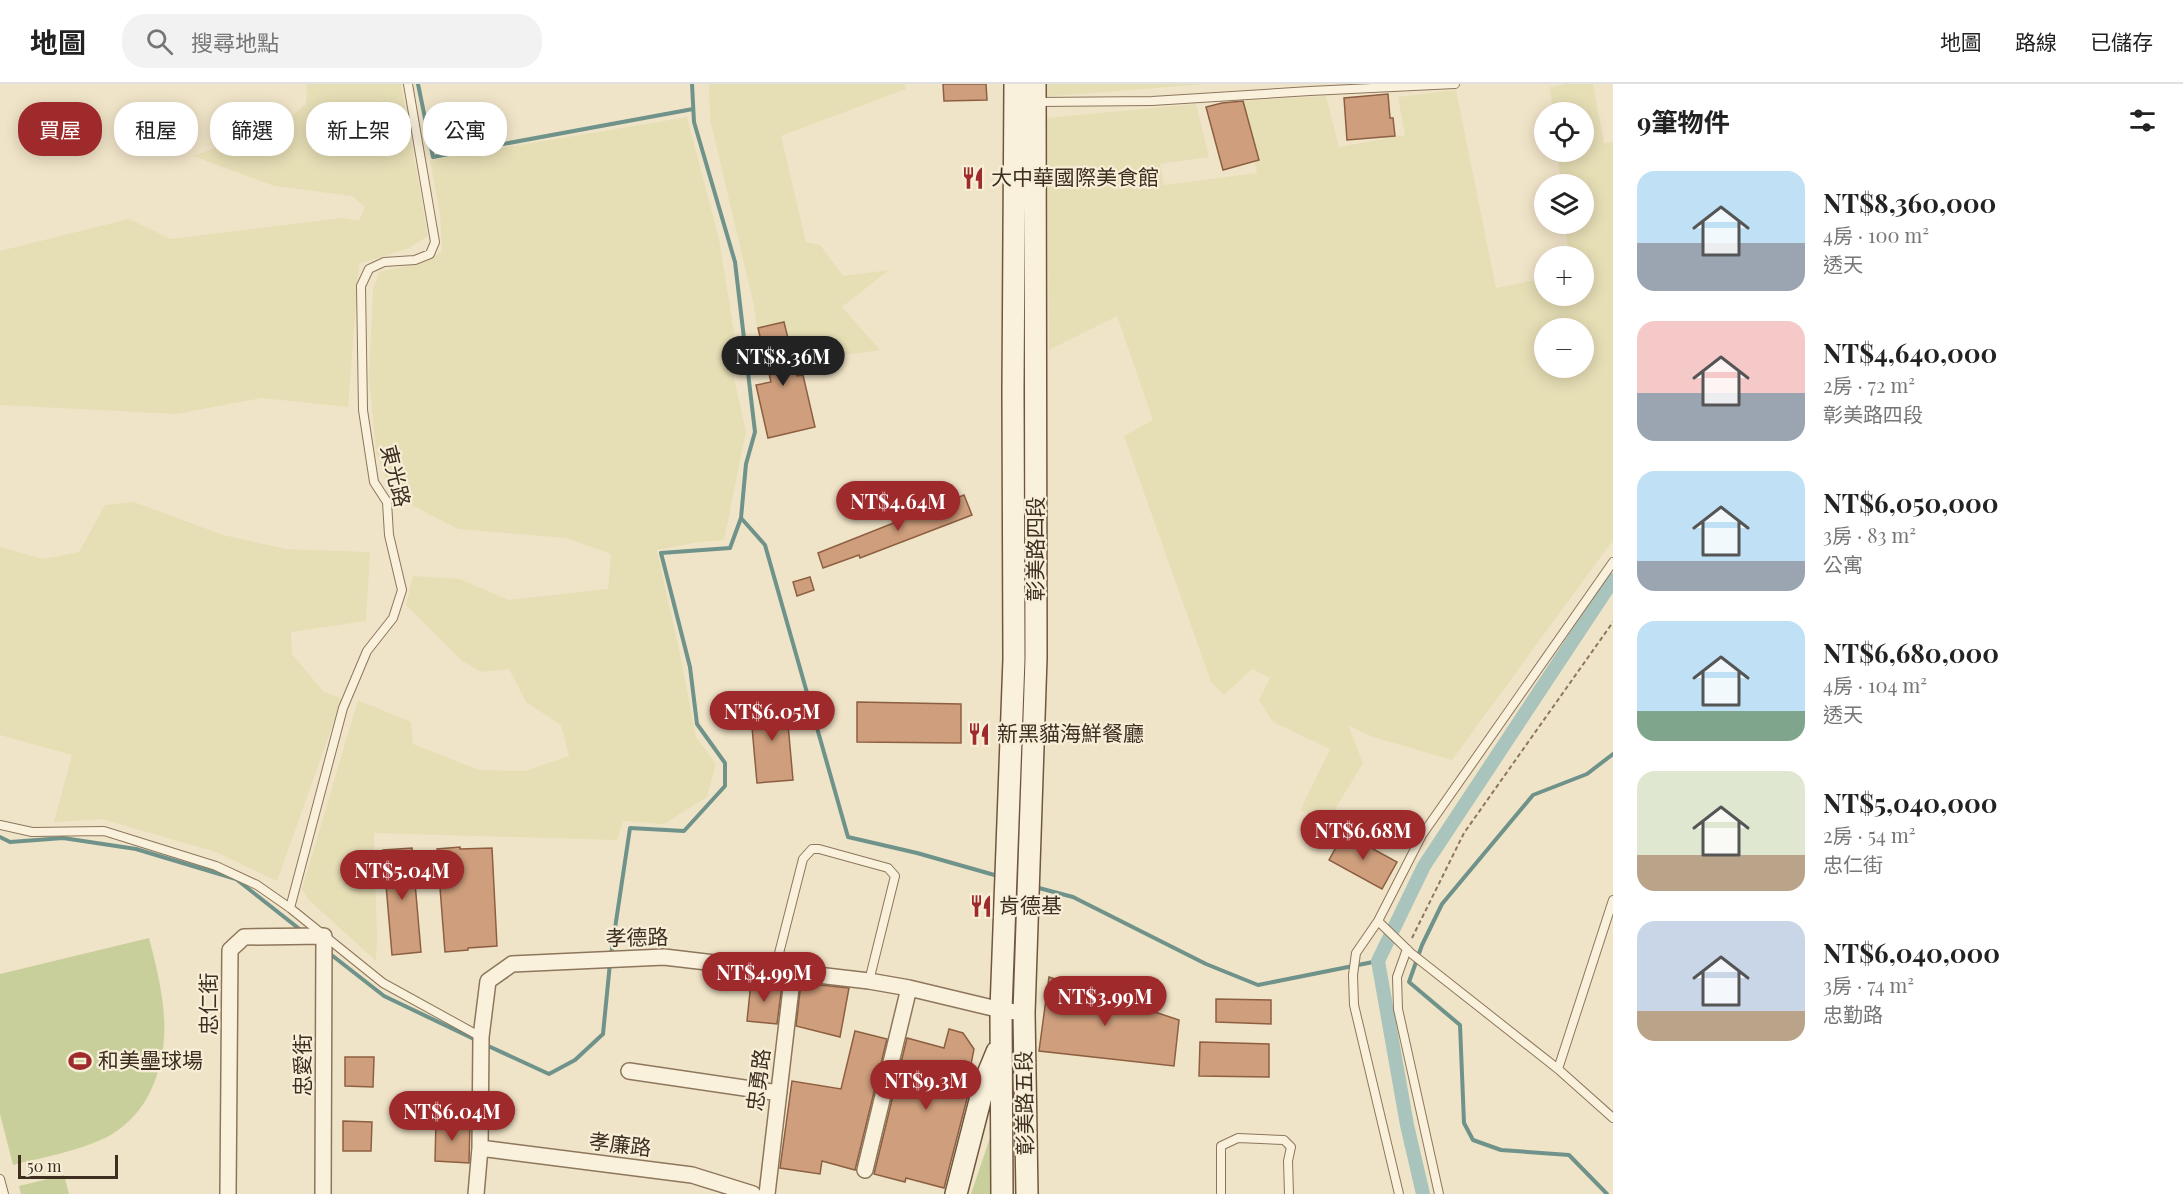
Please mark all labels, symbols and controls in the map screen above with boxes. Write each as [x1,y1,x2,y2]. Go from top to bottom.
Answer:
search box [122,14,542,68]
text: 地圖 [30,23,86,60]
icon: search [143,25,176,58]
text: 搜尋地點 [191,27,279,57]
text: 地圖 [1940,27,1982,55]
text: 路線 [2015,27,2057,55]
text: 已儲存 [2090,27,2153,55]
chip: 買屋 [18,102,102,156]
chip: 租屋 [114,102,198,156]
chip: 篩選 [210,102,294,156]
chip: 新上架 [306,102,411,156]
chip: 公寓 [423,102,507,156]
map controls [1534,102,1594,378]
button: locate [1534,102,1594,162]
text: 9筆物件 [1637,104,1729,139]
icon: filters [2126,104,2159,137]
place label: 大中華國際美食館 [991,162,1159,190]
restaurant icon: 大中華國際美食館 [960,165,986,191]
button: layers [1534,174,1594,234]
text: NT$8,360,000 [1823,185,1996,220]
icon: home [1685,195,1757,267]
text: 4房 · 100 m² [1823,221,1929,248]
button: + [1534,246,1594,306]
text: 透天 [1823,250,1863,277]
button: − [1534,318,1594,378]
text: NT$4,640,000 [1823,335,1997,370]
pin: NT$8.36M [721,336,845,387]
text: NT$8.36M [736,342,830,369]
icon: home [1685,345,1757,417]
text: 2房 · 72 m² [1823,371,1915,398]
text: 彰美路四段 [1823,400,1923,427]
street label: 東光路 [376,442,418,509]
pin: NT$4.64M [836,481,960,532]
text: NT$6,050,000 [1823,485,1999,520]
text: NT$4.64M [850,487,946,514]
icon: home [1685,495,1757,567]
street label: 彰美路四段 [1020,497,1048,602]
text: 3房 · 83 m² [1823,521,1916,548]
text: 公寓 [1823,550,1863,577]
text: NT$6,680,000 [1823,635,1999,670]
icon: home [1685,645,1757,717]
text: 4房 · 104 m² [1823,671,1927,698]
pin: NT$6.05M [710,691,834,742]
text: NT$6.05M [724,697,820,724]
text: 透天 [1823,700,1863,727]
place label: 新黑貓海鮮餐廳 [997,718,1144,746]
restaurant icon: 新黑貓海鮮餐廳 [966,721,992,747]
text: NT$5,040,000 [1823,785,1997,820]
icon: home [1685,795,1757,867]
pin: NT$6.68M [1301,810,1425,861]
text: NT$6.68M [1315,816,1411,843]
text: 2房 · 54 m² [1823,821,1916,848]
pin: NT$5.04M [340,850,464,901]
text: 忠仁街 [1823,850,1883,877]
text: NT$5.04M [354,856,450,883]
place label: 肯德基 [999,890,1062,918]
restaurant icon: 肯德基 [968,893,994,919]
street label: 孝德路 [605,921,669,951]
text: NT$6,040,000 [1823,935,2000,970]
icon: home [1685,945,1757,1017]
pin: NT$4.99M [702,952,826,1003]
text: NT$4.99M [716,958,812,985]
text: 3房 · 74 m² [1823,971,1914,998]
street label: 忠仁街 [193,973,221,1036]
pin: NT$3.99M [1043,976,1167,1027]
text: NT$3.99M [1058,982,1152,1009]
text: 忠勤路 [1823,1000,1883,1027]
street label: 忠愛街 [287,1034,315,1097]
place label: 和美壘球場 [98,1045,203,1073]
street label: 忠勇路 [739,1047,775,1113]
sports icon: 和美壘球場 [67,1048,93,1074]
street label: 彰美路五段 [1008,1050,1038,1156]
pin: NT$9.3M [871,1060,981,1111]
text: NT$9.3M [884,1066,968,1093]
pin: NT$6.04M [390,1091,514,1142]
text: NT$6.04M [403,1097,501,1124]
street label: 孝廉路 [587,1125,653,1161]
scale bar [18,1152,118,1180]
text: 50 m [27,1155,61,1176]

